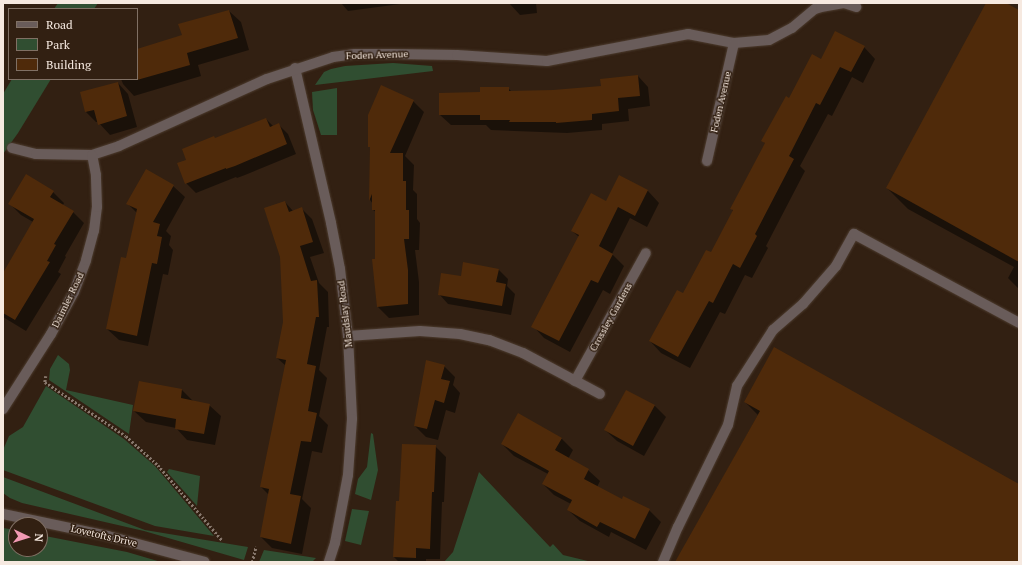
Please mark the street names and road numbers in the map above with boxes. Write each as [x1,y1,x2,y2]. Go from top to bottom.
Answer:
street label: Foden Avenue [345,48,409,62]
street label: Foden Avenue [708,70,734,134]
street label: Daimler Road [49,270,87,330]
street label: Maudslay Road [335,280,355,348]
street label: Crossley Gardens [587,281,635,353]
street label: Lovetofts Drive [70,523,138,549]

